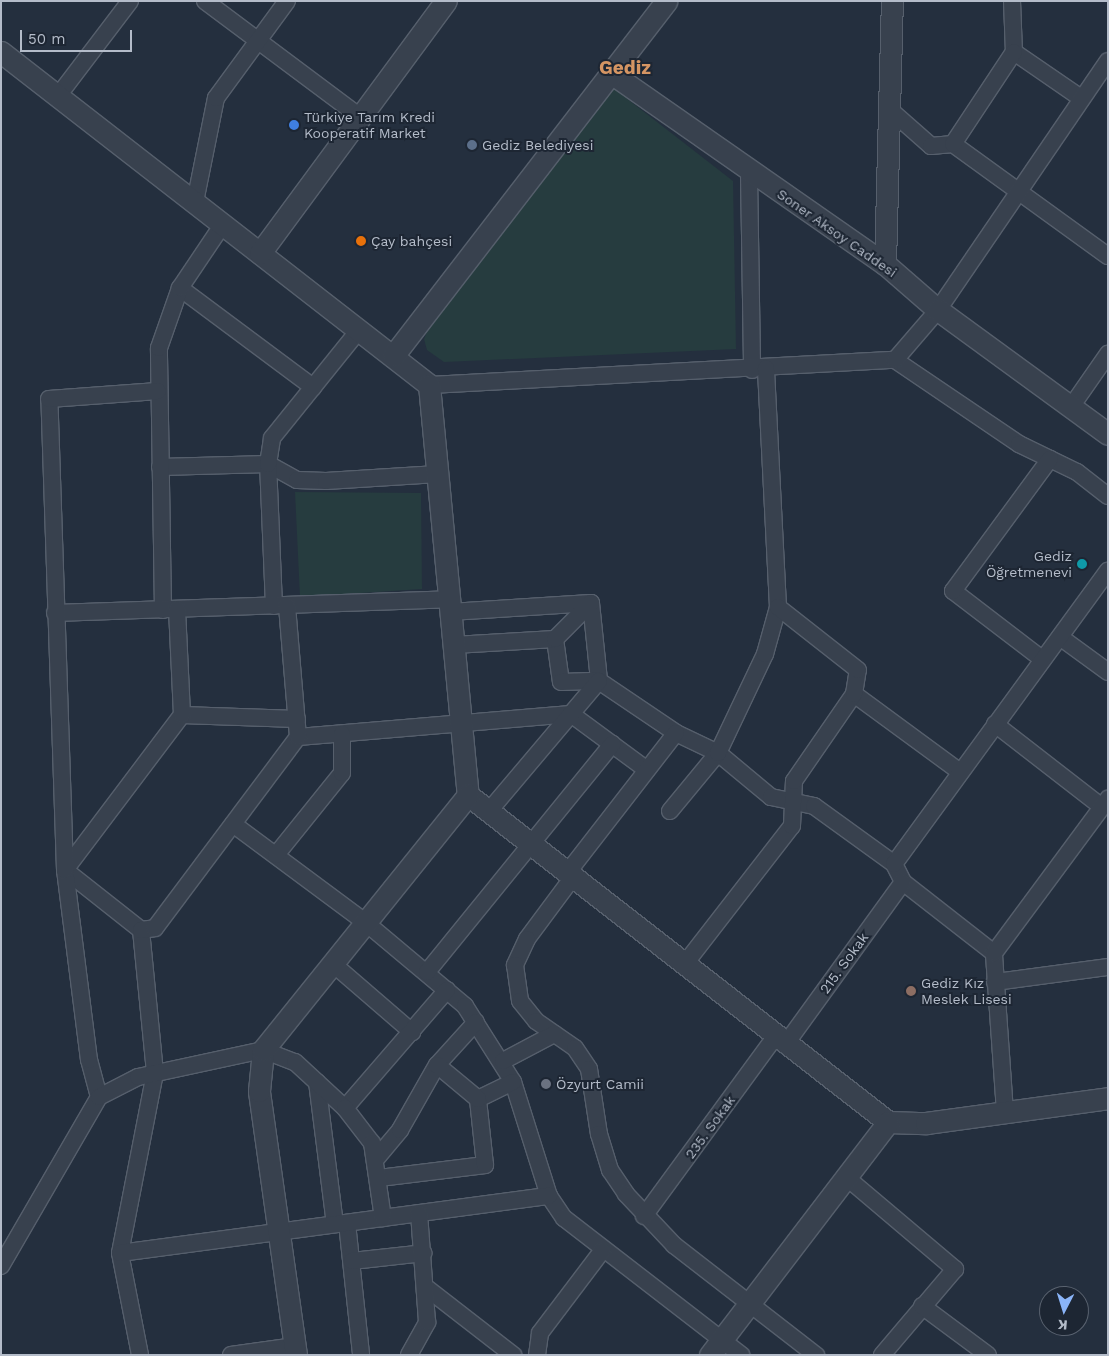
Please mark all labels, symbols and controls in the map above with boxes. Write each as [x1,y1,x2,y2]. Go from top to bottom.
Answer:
scale bar [22,20,135,52]
text: 50 m [28,30,65,48]
district label: Gediz [599,57,651,79]
place label: Türkiye Tarım Kredi Kooperatif Market [304,109,435,142]
marker: Türkiye Tarım Kredi Kooperatif Market [288,119,300,131]
place label: Gediz Belediyesi [482,137,593,153]
marker: Gediz Belediyesi [466,139,478,151]
street label: Soner Aksoy Caddesi [773,185,901,281]
place label: Çay bahçesi [371,233,453,249]
marker: Çay bahçesi [355,235,367,247]
place label: Gediz Öğretmenevi [986,548,1072,580]
marker: Gediz Öğretmenevi [1076,558,1088,570]
street label: 215. Sokak [816,929,872,997]
place label: Gediz Kız Meslek Lisesi [921,975,1012,1008]
marker: Gediz Kız Meslek Lisesi [905,985,917,997]
place label: Özyurt Camii [556,1076,644,1092]
marker: Özyurt Camii [540,1078,552,1090]
street label: 235. Sokak [681,1092,739,1162]
north arrow [1039,1286,1089,1336]
text: K [1057,1317,1068,1333]

